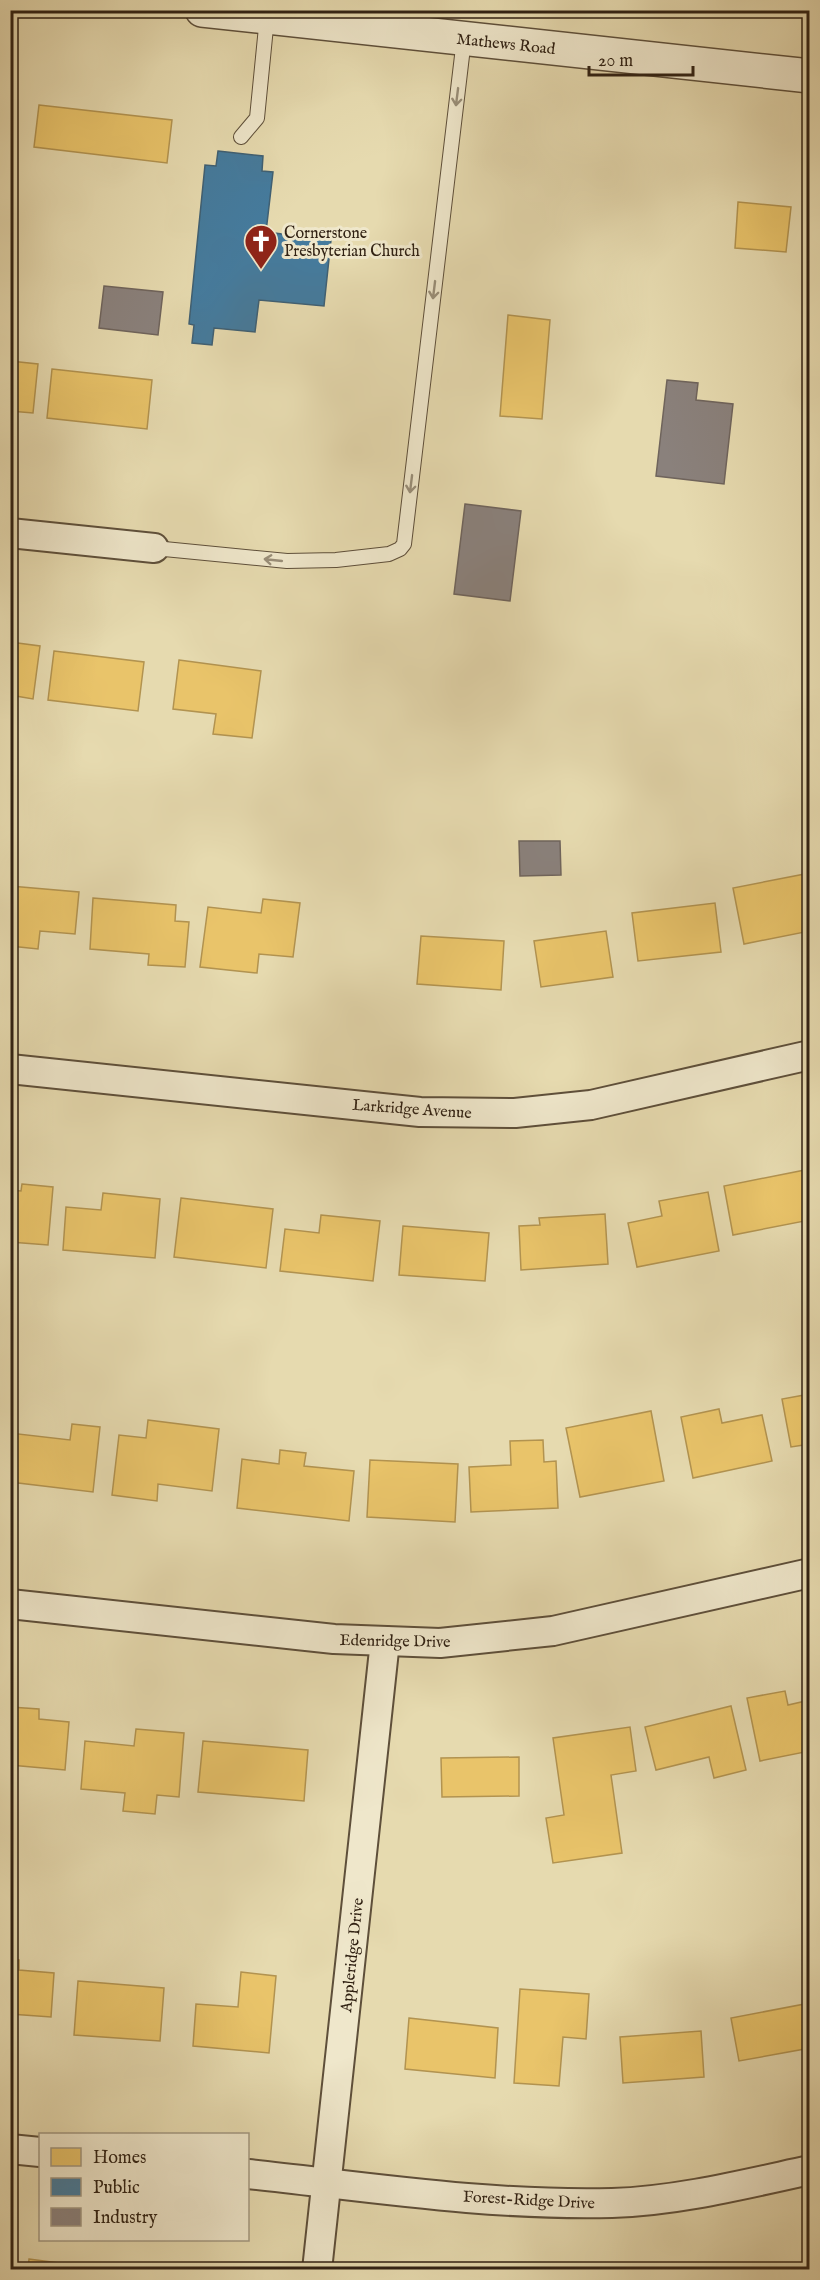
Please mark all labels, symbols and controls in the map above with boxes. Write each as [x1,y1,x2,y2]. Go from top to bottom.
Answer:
street label: Mathews Road [455,30,557,60]
scale bar [589,39,692,77]
text: 20 m [598,50,633,73]
one-way arrow [451,86,462,106]
church icon: Cornerstone Presbyterian Church [243,223,279,270]
place label: Cornerstone Presbyterian Church [284,224,420,262]
one-way arrow [428,280,439,300]
one-way arrow [406,474,417,493]
one-way arrow [264,554,284,565]
street label: Larkridge Avenue [351,1096,472,1124]
street label: Edenridge Drive [339,1631,451,1653]
street label: Appleridge Drive [337,1897,369,2015]
legend [39,2133,249,2241]
text: Homes [93,2147,146,2170]
text: Public [93,2177,140,2200]
street label: Forest-Ridge Drive [462,2188,595,2214]
text: Industry [93,2207,157,2230]

